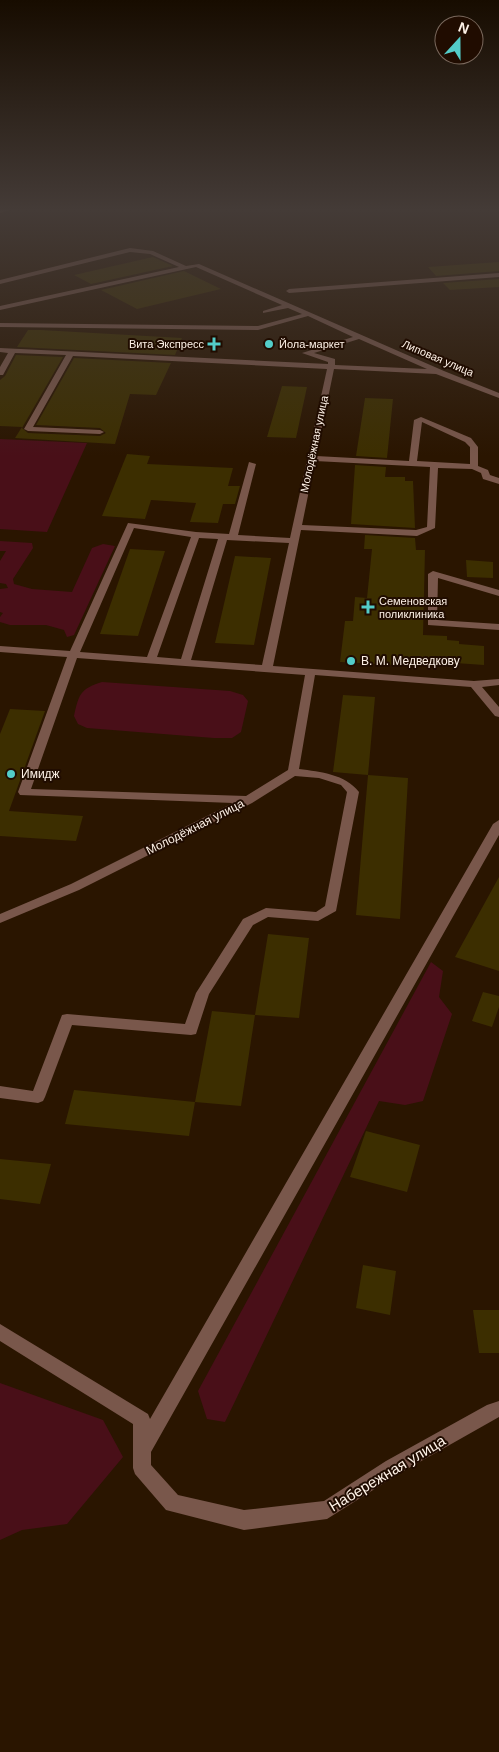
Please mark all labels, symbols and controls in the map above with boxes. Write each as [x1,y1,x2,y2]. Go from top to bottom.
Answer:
north arrow [434,15,484,65]
text: N [456,19,471,37]
place label: Вита Экспресс [129,338,204,350]
marker: Вита Экспресс [208,338,220,350]
marker: Йола-маркет [263,338,275,350]
place label: Йола-маркет [279,338,345,350]
street label: Липовая улица [400,338,476,379]
street label: Молодёжная улица [298,394,330,494]
place label: Семеновская поликлиника [379,595,447,620]
marker: Семеновская поликлиника [361,600,375,614]
place label: В. М. Медведкову [361,654,460,668]
marker: В. М. Медведкову [345,655,357,667]
place label: Имидж [21,767,60,781]
marker: Имидж [5,768,17,780]
street label: Молодёжная улица [144,796,247,858]
street label: Набережная улица [326,1431,449,1514]

